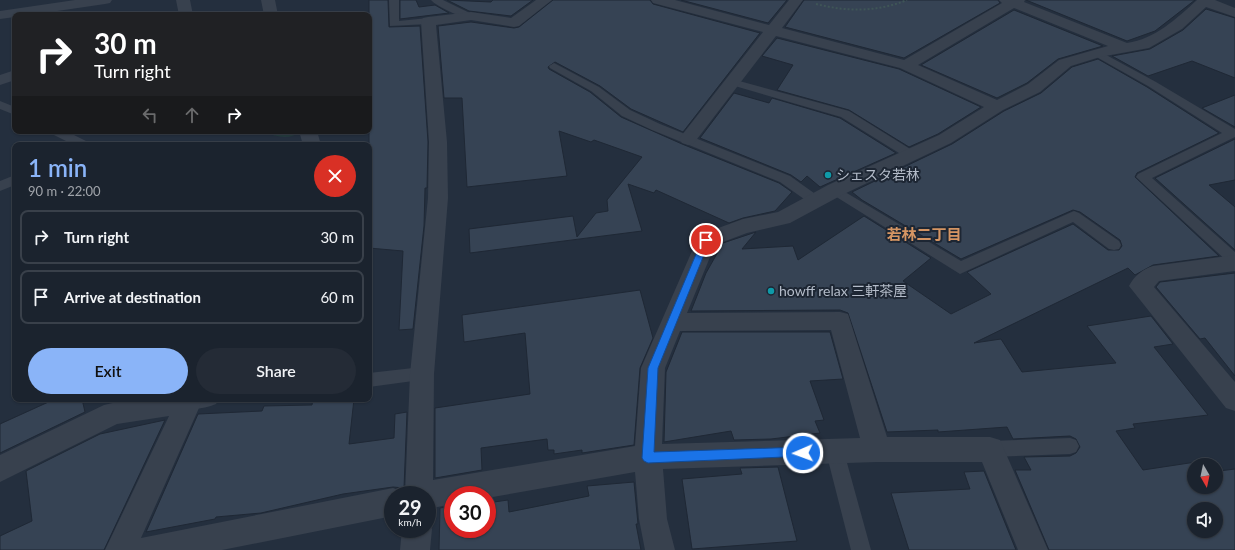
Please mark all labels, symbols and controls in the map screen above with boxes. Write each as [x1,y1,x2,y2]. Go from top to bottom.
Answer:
text: 30 m [94,26,157,60]
icon: right [28,28,80,80]
text: Turn right [94,60,171,82]
icon: left [139,104,161,126]
icon: ahead [181,104,203,126]
icon: right [223,104,245,126]
text: 1 min [28,153,87,182]
button: close [314,155,356,197]
place label: シェスタ若林 [836,166,920,183]
marker: シェスタ若林 [823,170,833,180]
text: 90 m · 22:00 [28,183,101,199]
pin [689,223,723,257]
district label: 若林二丁目 [886,225,962,243]
icon: right [30,226,52,248]
text: Turn right [64,228,129,246]
text: 30 m [320,228,354,246]
icon: arrive [695,229,717,251]
place label: howff relax 三軒茶屋 [779,282,907,299]
icon: arrive [30,286,52,308]
marker: howff relax 三軒茶屋 [766,286,776,296]
text: Arrive at destination [64,288,201,306]
text: 60 m [320,288,354,306]
button: Exit [28,348,188,394]
button: Share [196,348,356,394]
position arrow [782,432,824,474]
north arrow [1187,458,1223,494]
map controls [1187,458,1223,538]
speed limit sign: 30 [444,486,496,538]
text: 29 [398,495,422,519]
button: sound [1187,502,1223,538]
text: km/h [398,516,422,528]

